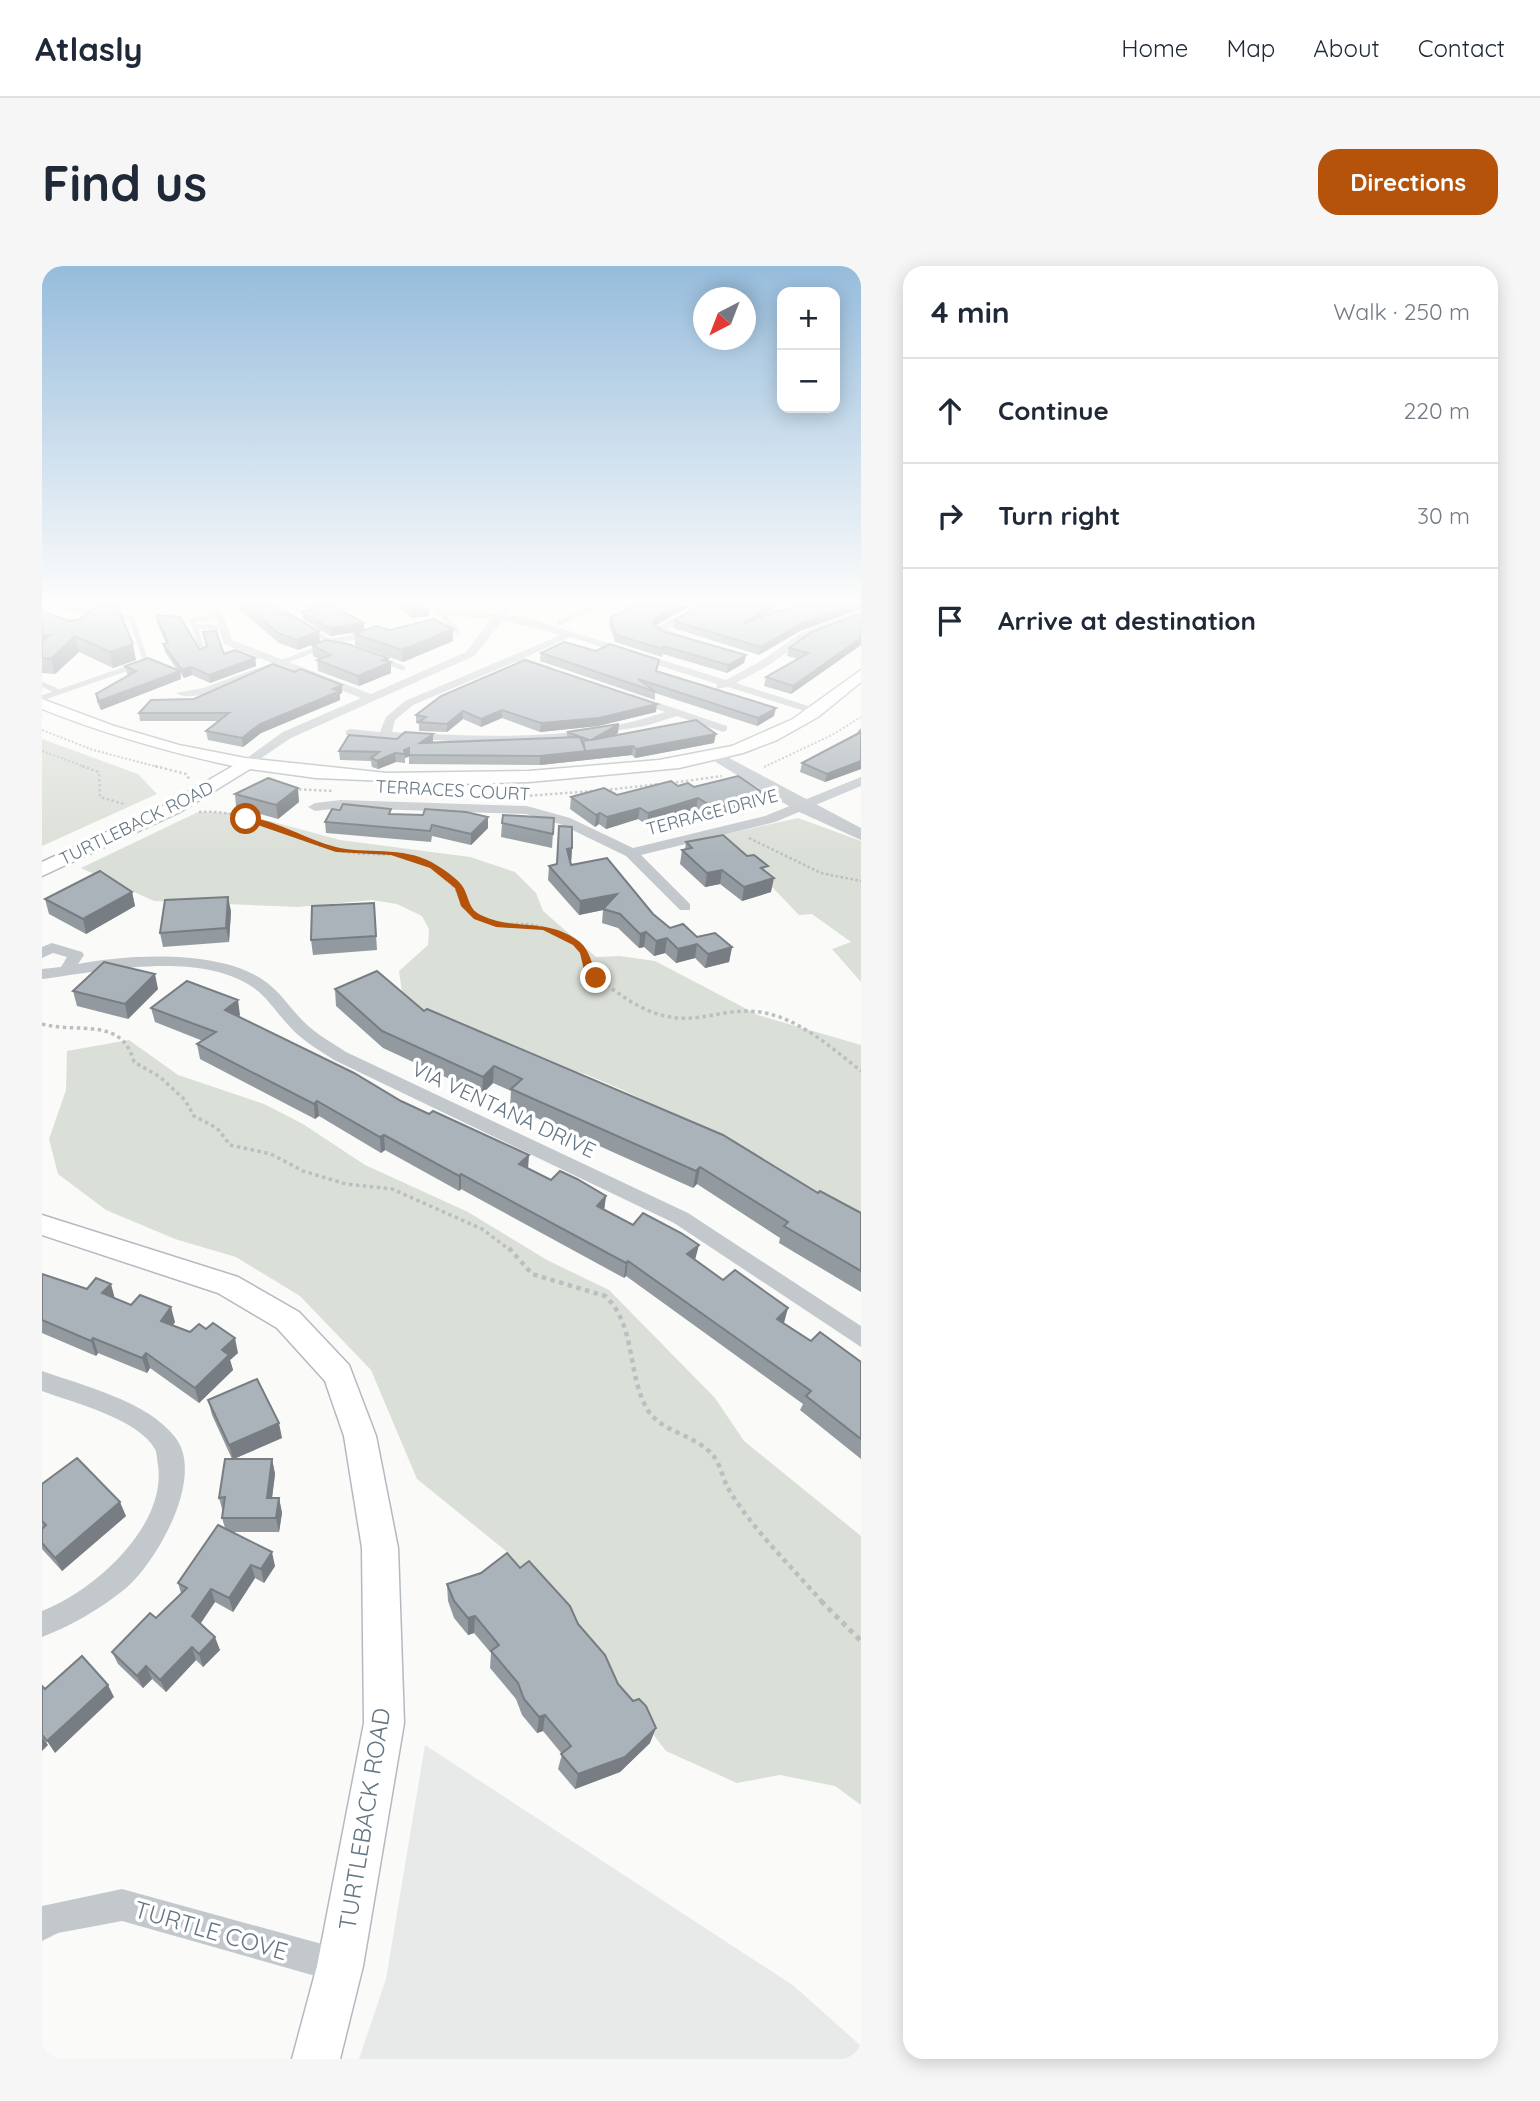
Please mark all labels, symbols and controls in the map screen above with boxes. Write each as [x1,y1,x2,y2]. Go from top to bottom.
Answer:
text: Atlasly [35,28,143,69]
text: Home [1121,33,1188,63]
text: Map [1226,33,1275,63]
text: About [1313,33,1380,63]
text: Contact [1418,33,1505,63]
button: Directions [1318,149,1498,215]
text: Find us [42,152,207,213]
north arrow [693,287,756,350]
map controls [777,287,840,413]
button: + [777,287,840,350]
text: 4 min [931,293,1010,331]
text: Walk · 250 m [1333,297,1470,326]
button: − [777,350,840,413]
icon: ahead [931,392,969,430]
text: Continue [998,394,1109,427]
text: 220 m [1404,396,1470,425]
icon: right [931,497,969,535]
text: Turn right [998,499,1120,532]
text: 30 m [1417,501,1470,530]
icon: arrive [931,602,969,640]
text: Arrive at destination [998,604,1256,637]
street label: TERRACES COURT [375,774,531,806]
street label: TURTLEBACK ROAD [55,776,217,870]
street label: TERRACE DRIVE [644,783,780,841]
route start [230,803,261,834]
route end [580,962,611,993]
street label: VIA VENTANA DRIVE [408,1055,600,1163]
street label: TURTLEBACK ROAD [332,1706,396,1932]
street label: TURTLE COVE [131,1894,291,1966]

